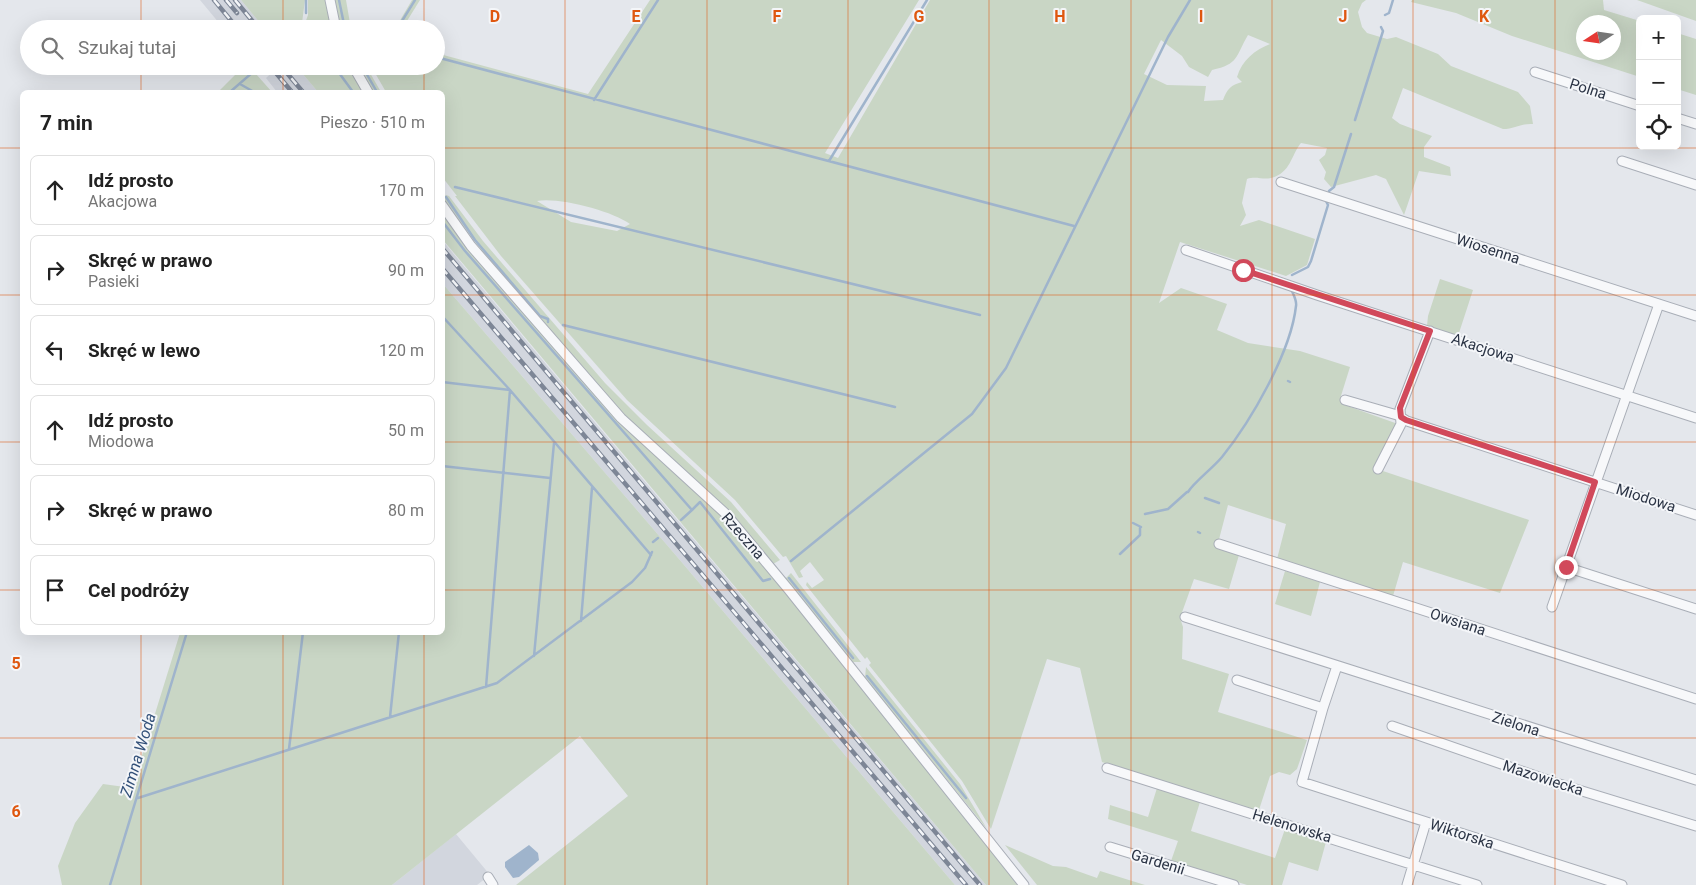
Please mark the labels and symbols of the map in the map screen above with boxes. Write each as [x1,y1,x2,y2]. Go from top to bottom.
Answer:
text: D [490,7,500,26]
text: E [632,7,641,26]
text: F [773,7,782,26]
text: G [914,7,925,26]
text: H [1054,7,1066,26]
text: I [1199,7,1203,26]
text: J [1339,7,1347,26]
text: K [1479,7,1490,26]
north arrow [1576,15,1621,60]
street label: Polna [1567,75,1609,103]
street label: Wiosenna [1454,230,1522,268]
route start [1232,259,1255,282]
street label: Akacjowa [1449,329,1517,367]
street label: Miodowa [1614,480,1678,516]
street label: Rzeczna [718,509,768,563]
route end [1555,556,1578,579]
street label: Owsiana [1428,605,1488,639]
text: 5 [11,654,21,673]
street label: Zielona [1490,708,1542,740]
water label: Zimna Woda [116,711,160,800]
street label: Mazowiecka [1500,757,1586,799]
text: 6 [11,802,21,821]
street label: Helenowska [1250,805,1334,847]
street label: Wiktorska [1428,815,1496,853]
street label: Gardenii [1129,845,1187,879]

